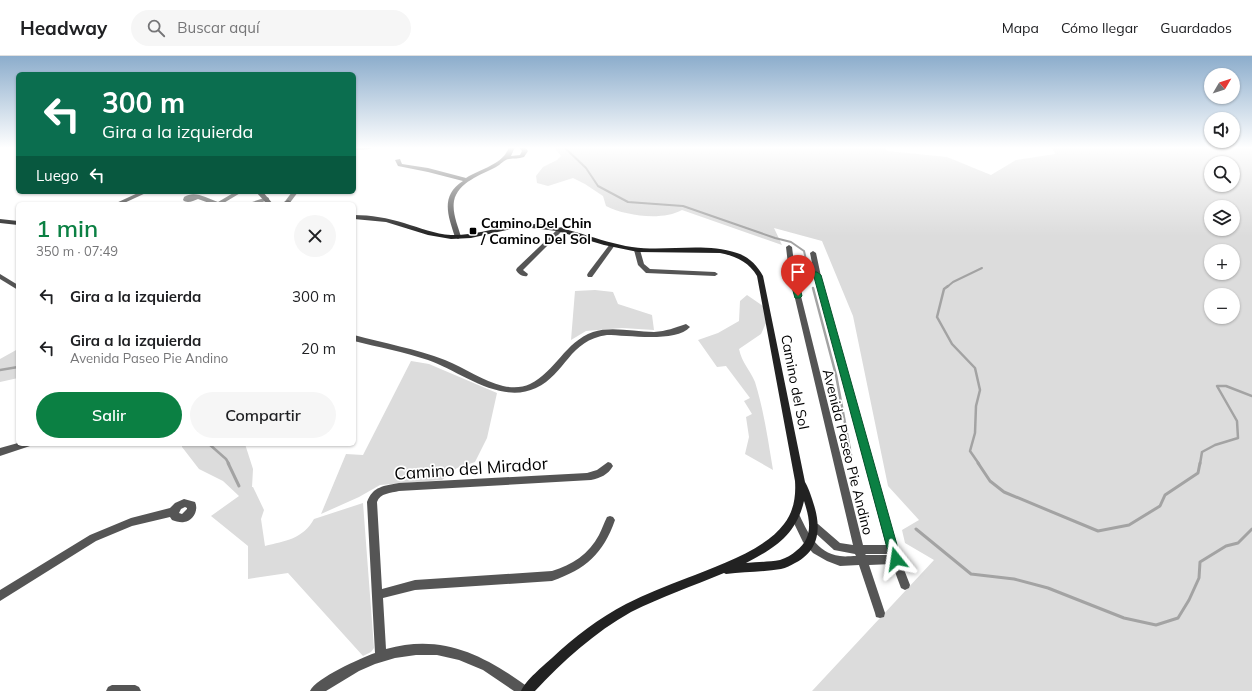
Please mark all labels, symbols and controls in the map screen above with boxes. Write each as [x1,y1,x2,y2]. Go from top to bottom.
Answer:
search box [131,10,411,46]
text: Headway [20,16,107,40]
icon: search [145,17,167,39]
text: Buscar aquí [177,18,260,37]
text: Mapa [1002,19,1039,37]
text: Cómo llegar [1061,19,1138,37]
text: Guardados [1160,19,1232,37]
north arrow [1204,68,1240,104]
map controls [1204,68,1240,324]
text: 300 m [102,85,185,120]
icon: left [36,88,88,140]
button: sound [1204,112,1240,148]
text: Gira a la izquierda [102,120,253,143]
button: search [1204,156,1240,192]
icon: left [86,164,108,186]
text: Luego [36,166,78,185]
button: layers [1204,200,1240,236]
text: 1 min [36,213,98,243]
place label: Camino Del Chin / Camino Del Sol [480,214,592,248]
button: close [294,215,336,257]
marker: Camino Del Chin / Camino Del Sol [468,226,478,236]
text: 350 m · 07:49 [36,243,118,259]
button: + [1204,244,1240,280]
pin [781,255,815,296]
icon: arrive [787,261,809,283]
icon: left [36,285,58,307]
text: Gira a la izquierda [70,287,201,306]
text: 300 m [292,287,336,306]
button: − [1204,288,1240,324]
text: Gira a la izquierda [70,331,201,350]
street label: Camino del Sol [777,333,813,431]
icon: left [36,337,58,359]
text: 20 m [301,339,336,358]
text: Avenida Paseo Pie Andino [70,350,228,366]
street label: Avenida Paseo Pie Andino [819,367,877,537]
button: Salir [36,392,182,438]
button: Compartir [190,392,336,438]
street label: Camino del Mirador [394,452,549,484]
position arrow [875,538,917,580]

